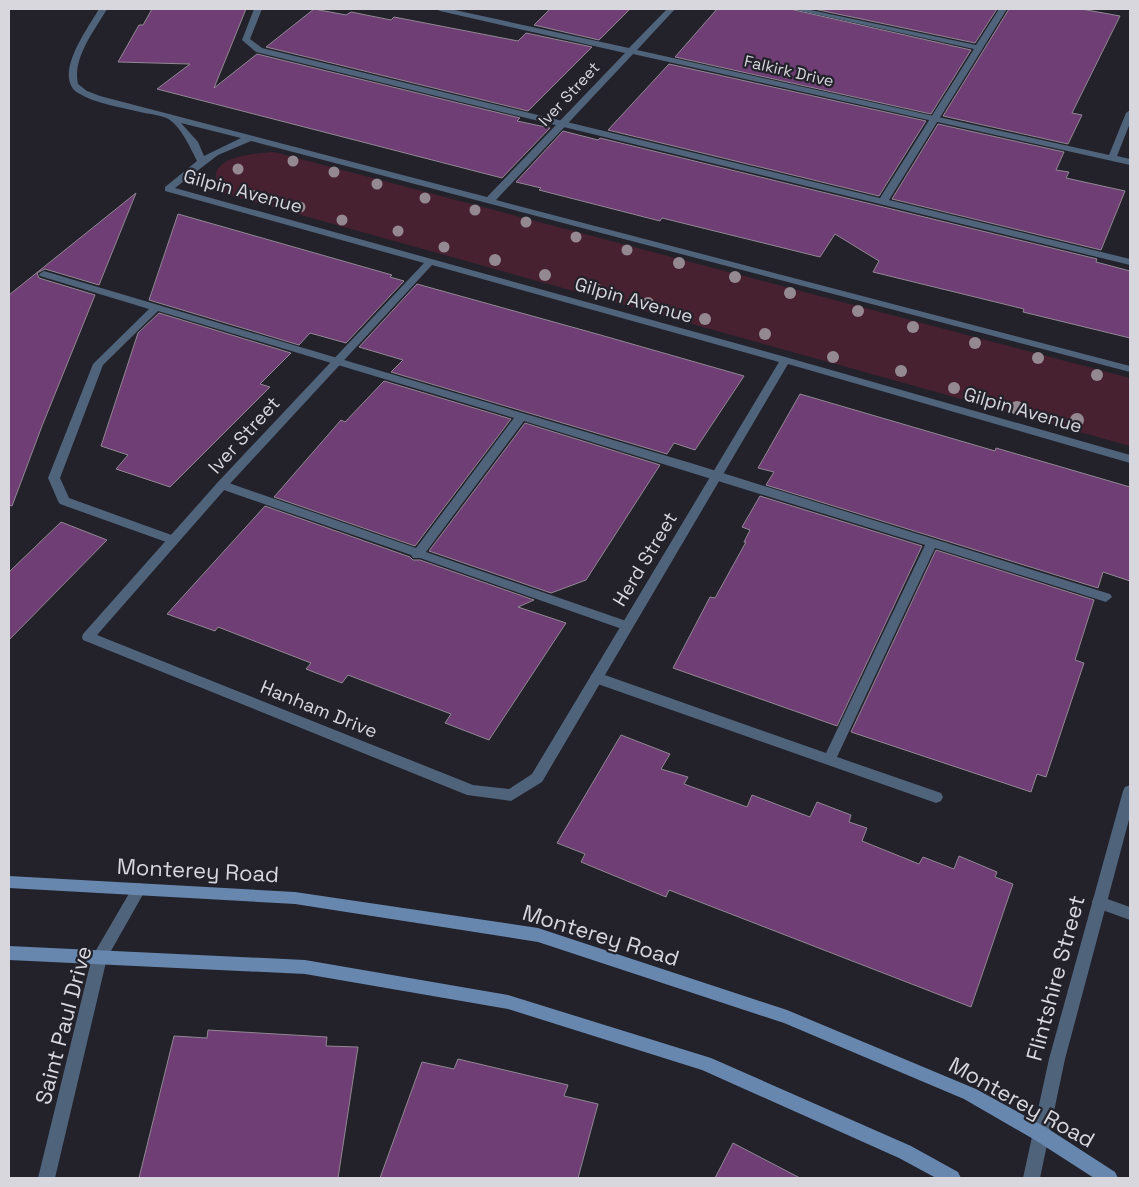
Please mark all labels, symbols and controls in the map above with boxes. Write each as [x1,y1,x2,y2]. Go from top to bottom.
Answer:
street label: Falkirk Drive [742,51,836,91]
street label: Iver Street [534,57,604,131]
street label: Gilpin Avenue [181,163,305,219]
street label: Gilpin Avenue [572,271,696,329]
street label: Gilpin Avenue [961,381,1085,439]
street label: Iver Street [203,391,285,479]
street label: Herd Street [607,507,683,611]
street label: Hanham Drive [257,674,381,744]
street label: Monterey Road [116,852,280,888]
street label: Flintshire Street [1019,892,1091,1064]
street label: Monterey Road [519,898,683,972]
street label: Saint Paul Drive [28,943,98,1107]
street label: Monterey Road [944,1050,1100,1154]

